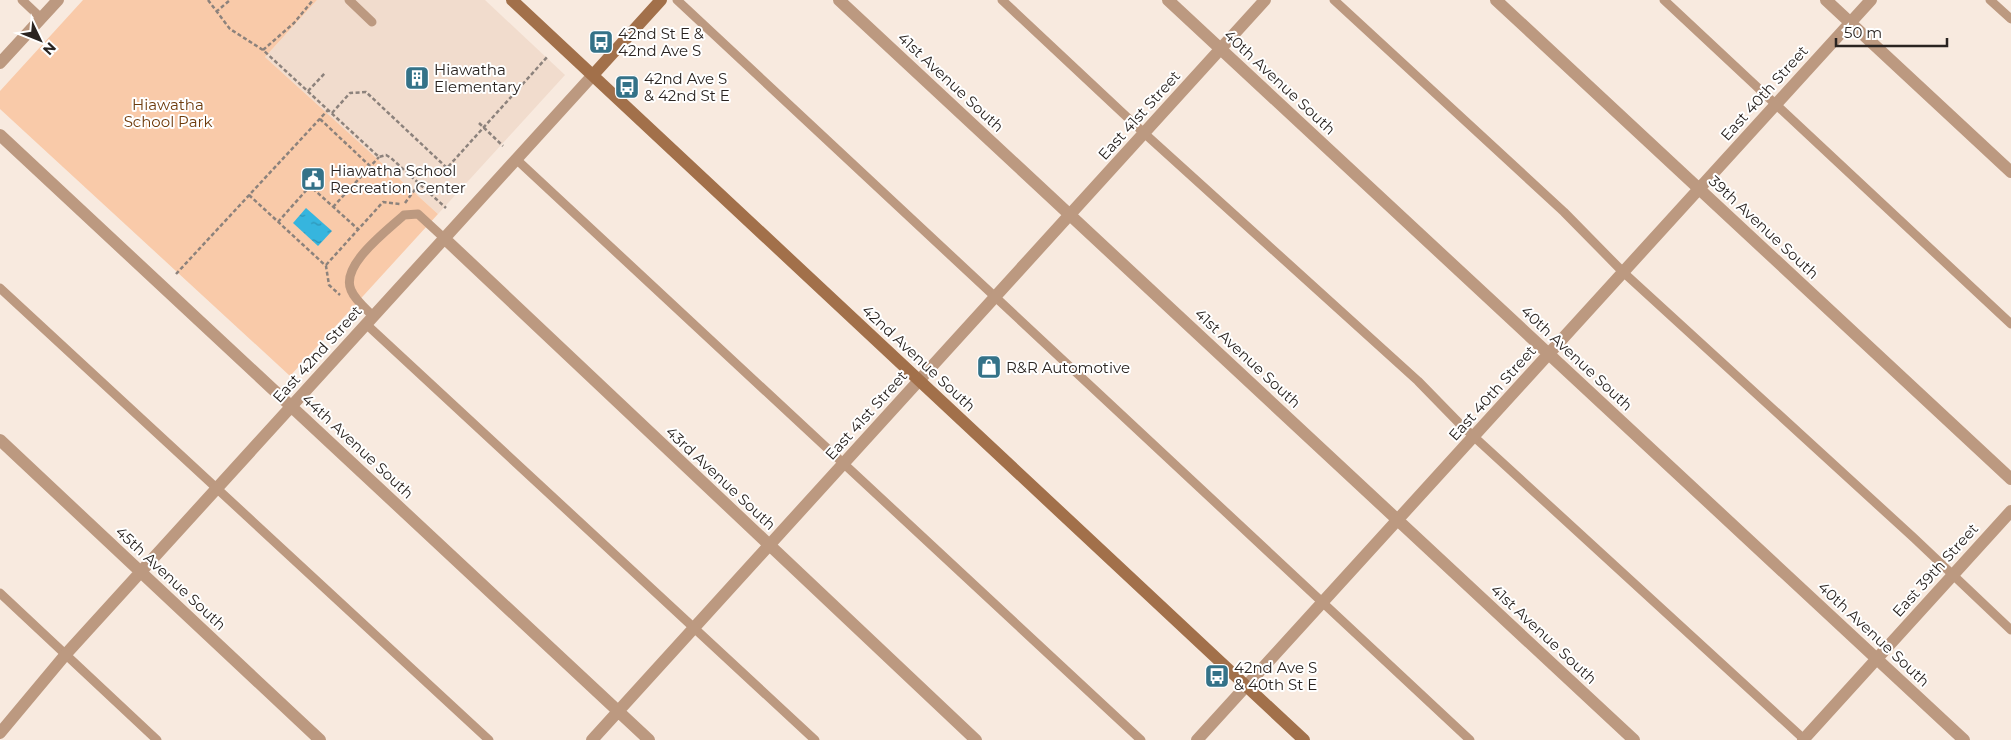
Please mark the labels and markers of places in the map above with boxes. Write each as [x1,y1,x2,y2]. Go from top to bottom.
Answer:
place label: 42nd St E & 42nd Ave S [618,24,704,60]
bus stop icon: 42nd St E & 42nd Ave S [588,29,614,55]
place label: Hiawatha Elementary [434,60,522,96]
building icon: Hiawatha Elementary [404,65,430,91]
place label: 42nd Ave S & 42nd St E [644,69,730,105]
bus stop icon: 42nd Ave S & 42nd St E [614,74,640,100]
place label: Hiawatha School Recreation Center [330,161,466,197]
public building icon: Hiawatha School Recreation Center [300,166,326,192]
shop icon: R&R Automotive [976,354,1002,380]
place label: R&R Automotive [1006,358,1130,377]
place label: 42nd Ave S & 40th St E [1234,658,1317,694]
bus stop icon: 42nd Ave S & 40th St E [1204,663,1230,689]

